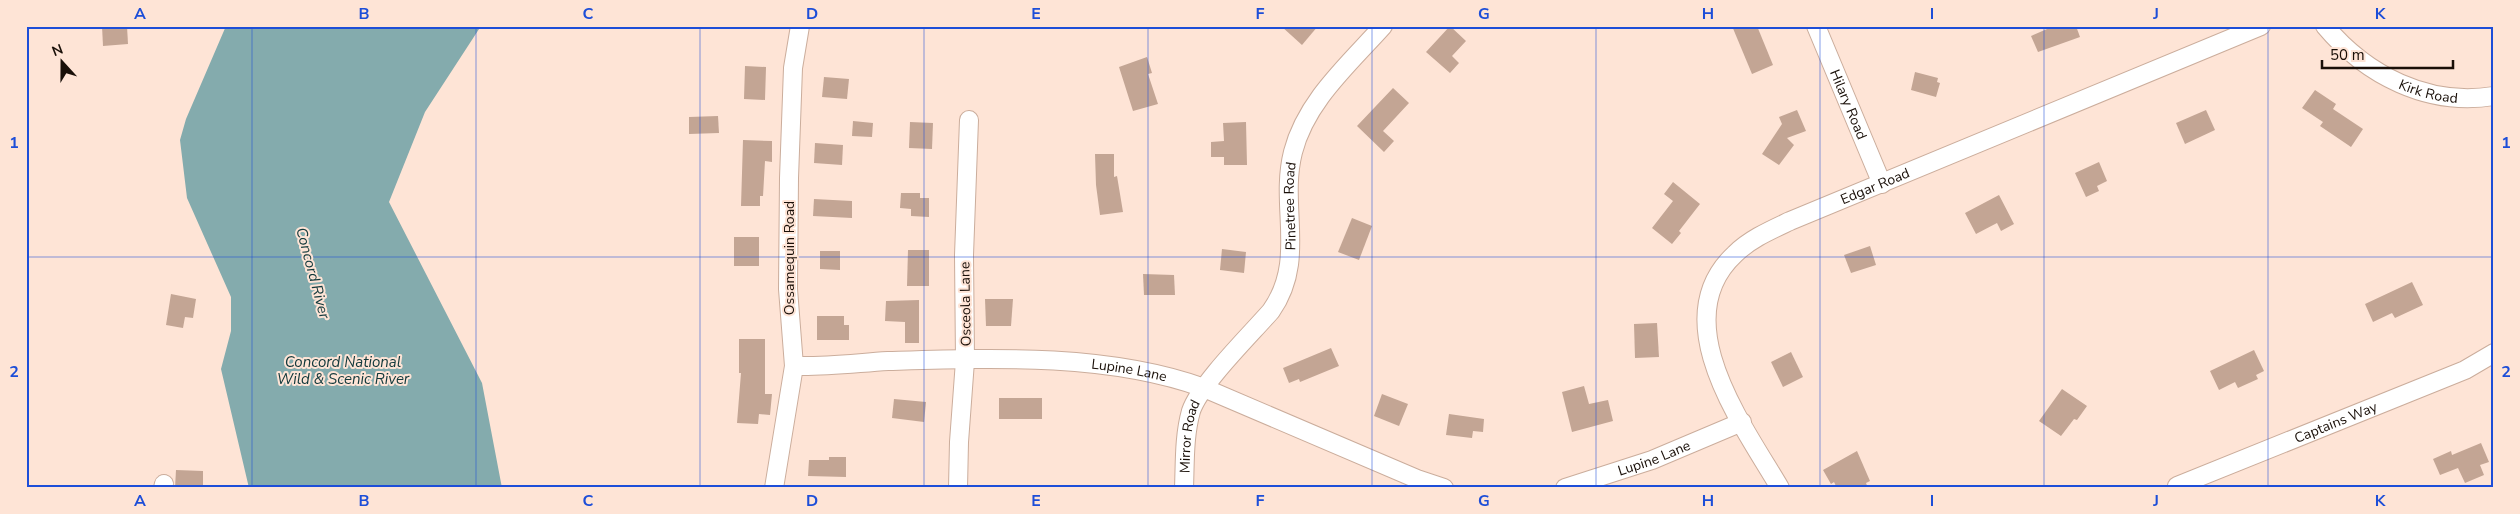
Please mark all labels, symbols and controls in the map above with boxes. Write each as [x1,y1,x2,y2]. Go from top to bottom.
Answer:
text: A [134,3,146,25]
text: B [358,3,370,25]
text: C [583,3,594,25]
text: D [806,3,818,25]
text: E [1031,3,1041,25]
text: F [1256,3,1265,25]
text: G [1478,3,1490,25]
text: H [1702,3,1714,25]
text: I [1930,3,1934,25]
text: J [2152,3,2159,25]
text: K [2375,3,2387,25]
north arrow [38,38,88,88]
scale bar [2322,38,2454,70]
text: N [49,40,66,61]
text: 50 m [2330,45,2365,65]
street label: Hilary Road [1825,67,1871,143]
street label: Kirk Road [2396,75,2459,108]
text: 1 [9,132,19,154]
text: 1 [2501,132,2511,154]
street label: Pinetree Road [1280,161,1301,250]
street label: Edgar Road [1838,164,1913,209]
street label: Ossamequin Road [780,201,799,315]
water label: Concord River [291,225,335,322]
street label: Osceola Lane [955,262,976,346]
water label: Concord National Wild & Scenic River [277,352,410,389]
street label: Lupine Lane [1090,355,1169,386]
text: 2 [9,361,19,383]
text: 2 [2501,361,2511,383]
street label: Mirror Road [1175,396,1205,473]
street label: Captains Way [2292,397,2381,448]
street label: Lupine Lane [1615,436,1693,480]
text: A [134,490,146,512]
text: B [358,490,370,512]
text: C [583,490,594,512]
text: D [806,490,818,512]
text: E [1031,490,1041,512]
text: F [1256,490,1265,512]
text: G [1478,490,1490,512]
text: H [1702,490,1714,512]
text: I [1930,490,1934,512]
text: J [2152,490,2159,512]
text: K [2375,490,2387,512]

